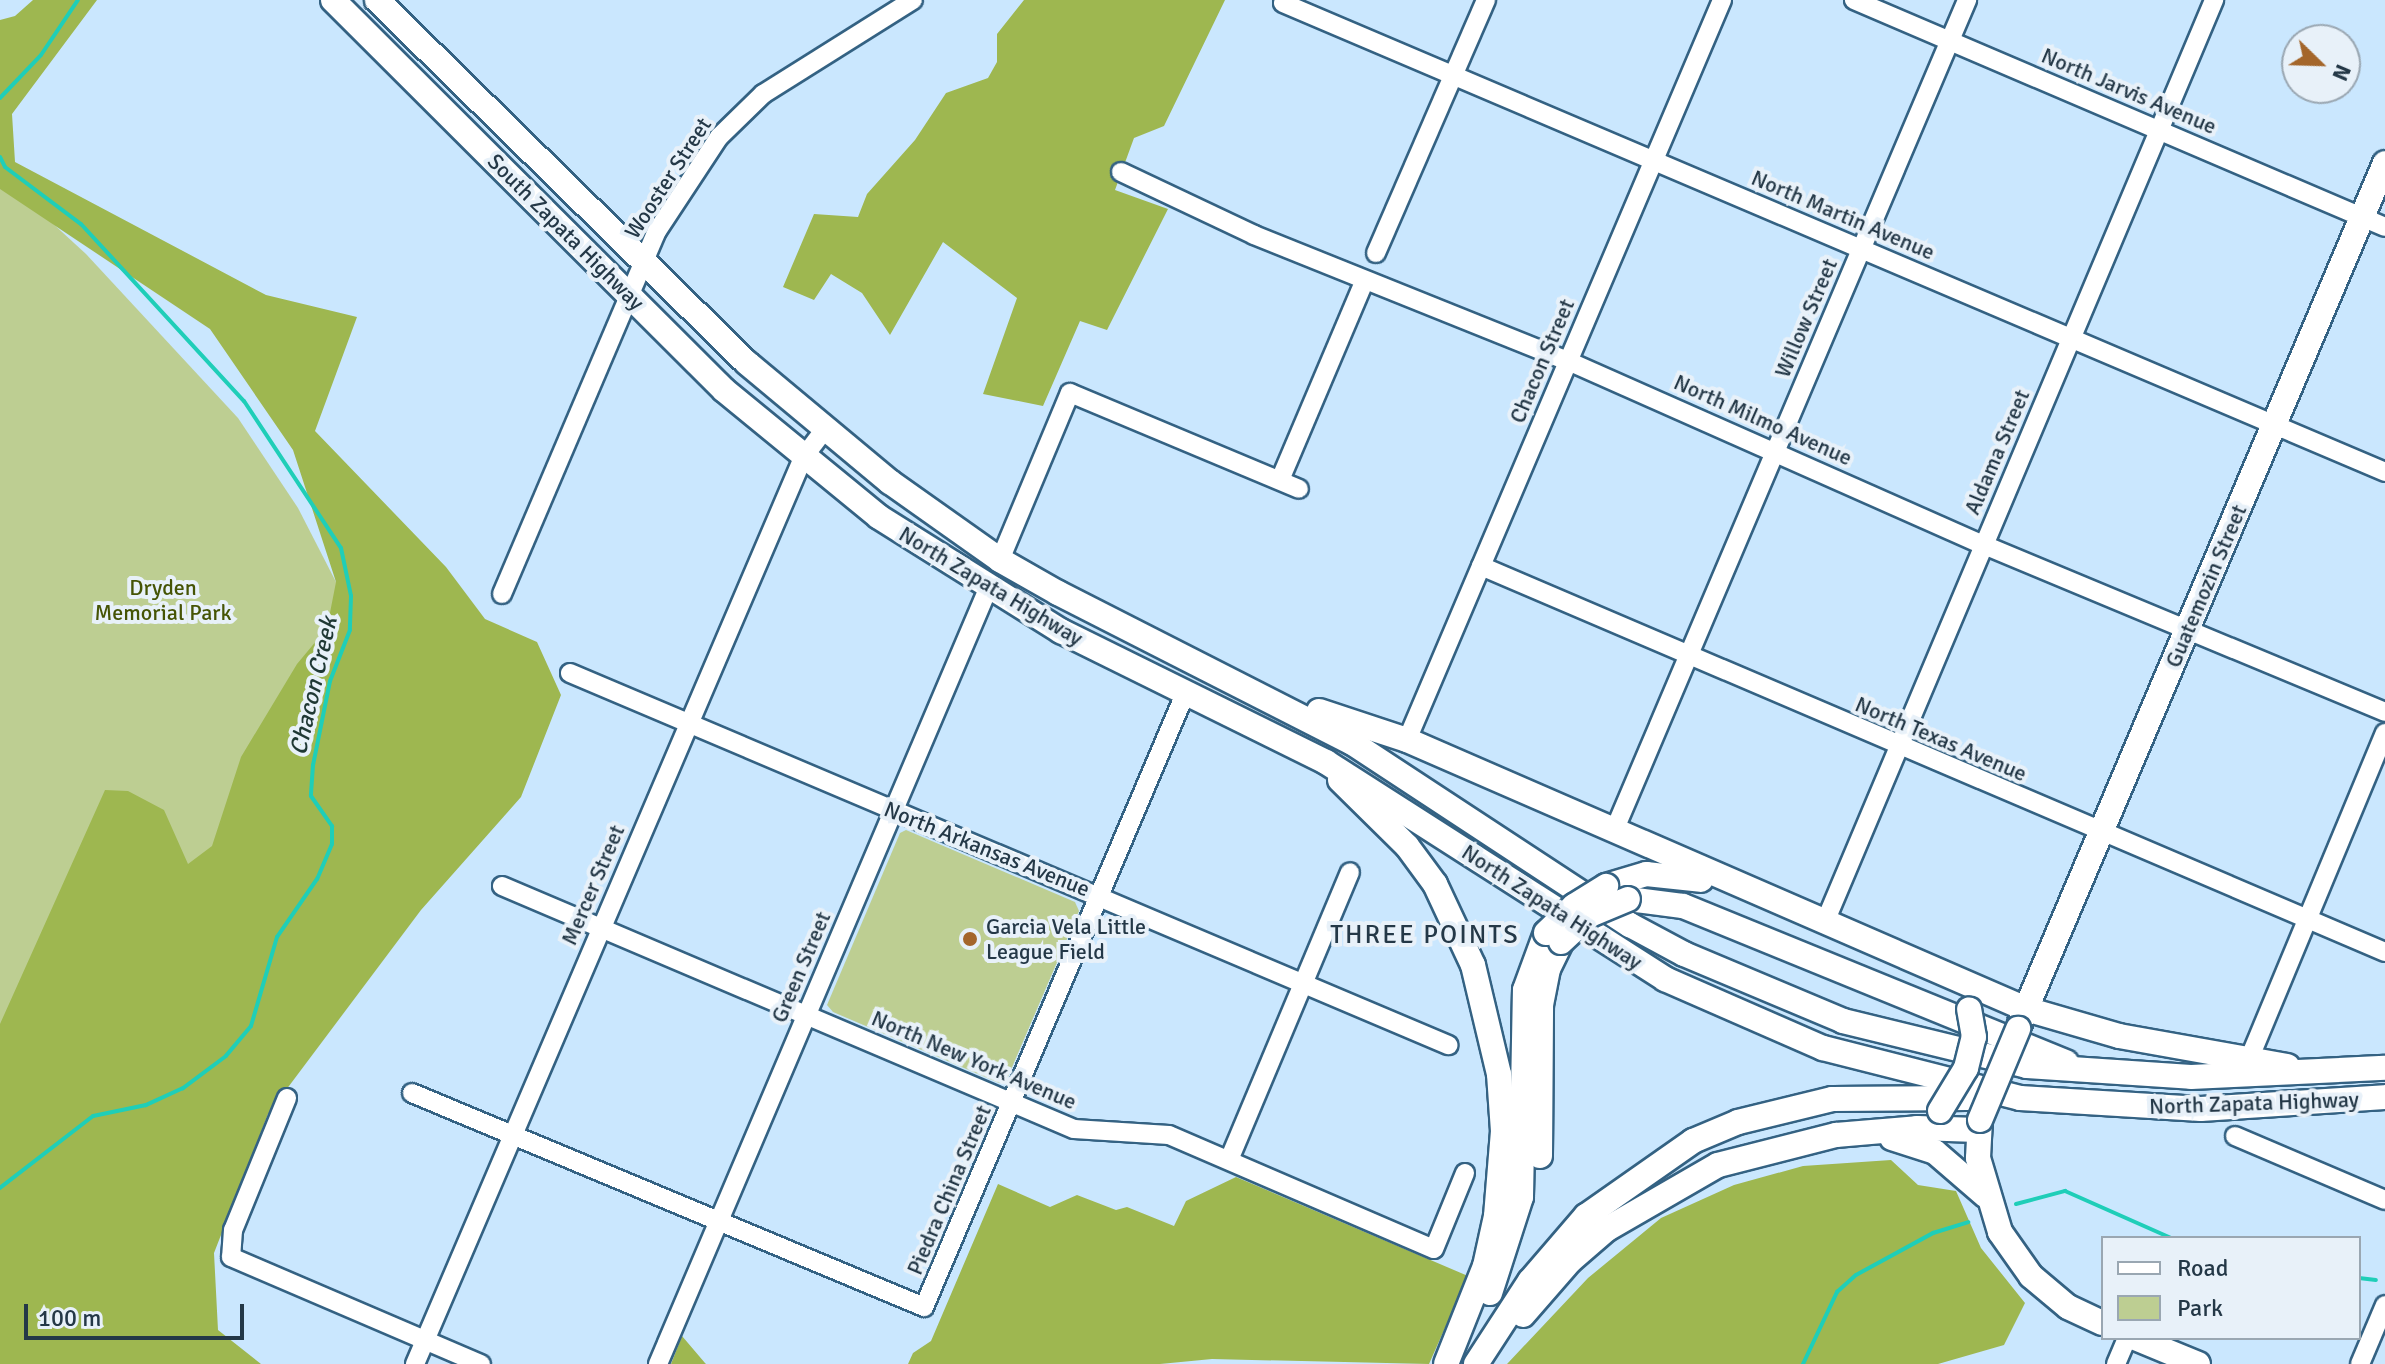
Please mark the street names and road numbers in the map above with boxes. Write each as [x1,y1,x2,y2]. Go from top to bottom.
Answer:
street label: North Jarvis Avenue [2037,42,2221,140]
street label: Wooster Street [619,112,717,244]
street label: South Zapata Highway [482,148,650,316]
street label: North Martin Avenue [1747,164,1939,266]
street label: Willow Street [1769,255,1843,381]
street label: Chacon Street [1504,295,1580,427]
street label: North Milmo Avenue [1670,369,1856,471]
street label: Aldama Street [1959,386,2035,518]
street label: Guatemozin Street [2160,501,2252,671]
street label: North Zapata Highway [894,521,1088,651]
street label: North Texas Avenue [1851,691,2031,787]
street label: North Arkansas Avenue [880,796,1094,902]
street label: Mercer Street [556,821,630,949]
street label: North Zapata Highway [1457,839,1647,975]
street label: Green Street [766,908,836,1026]
street label: North New York Avenue [868,1005,1080,1115]
street label: North Zapata Highway [2149,1086,2359,1120]
street label: Piedra China Street [901,1101,997,1279]

